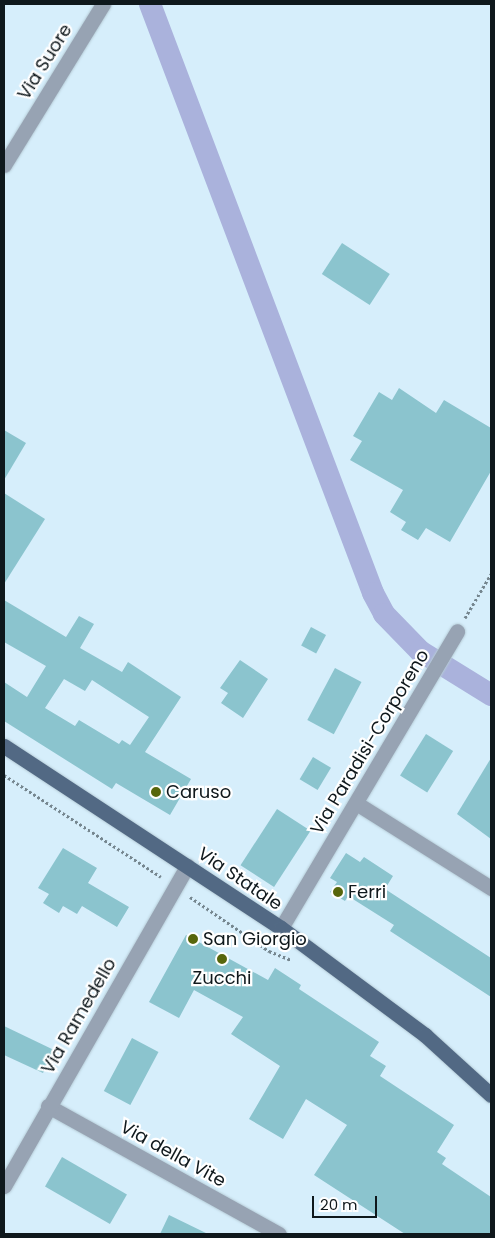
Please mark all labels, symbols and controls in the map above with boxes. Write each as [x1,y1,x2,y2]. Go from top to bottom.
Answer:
street label: Via Suore [13,20,77,104]
street label: Via Paradisi-Corporeno [306,646,434,838]
place label: Caruso [166,781,231,803]
marker: Caruso [150,786,162,798]
street label: Via Statale [194,843,286,915]
place label: Ferri [348,881,386,903]
marker: Ferri [332,886,344,898]
place label: San Giorgio [203,928,307,950]
marker: San Giorgio [187,933,199,945]
marker: Zucchi [216,953,228,965]
street label: Via Ramedello [37,954,121,1078]
place label: Zucchi [192,967,252,989]
street label: Via della Vite [117,1116,229,1192]
scale bar [315,1186,380,1218]
text: 20 m [320,1194,358,1215]

